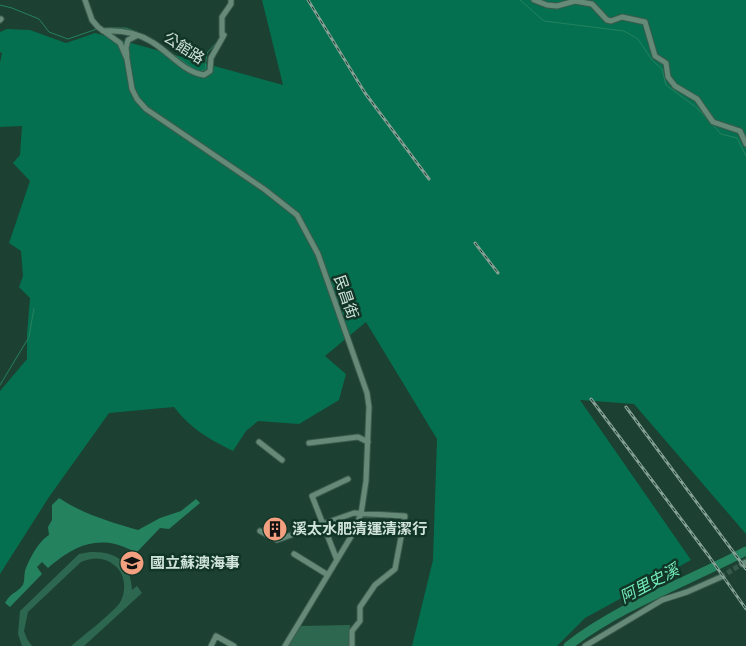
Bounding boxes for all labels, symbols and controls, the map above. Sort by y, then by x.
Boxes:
street label: 公館路 [160,28,208,68]
street label: 民昌街 [330,273,362,321]
building icon: 溪太水肥清運清潔行 [262,516,288,542]
place label: 溪太水肥清運清潔行 [292,520,427,538]
school or university icon: 國立蘇澳海事 [119,550,145,576]
place label: 國立蘇澳海事 [150,554,240,572]
water label: 阿里史溪 [617,559,684,607]

